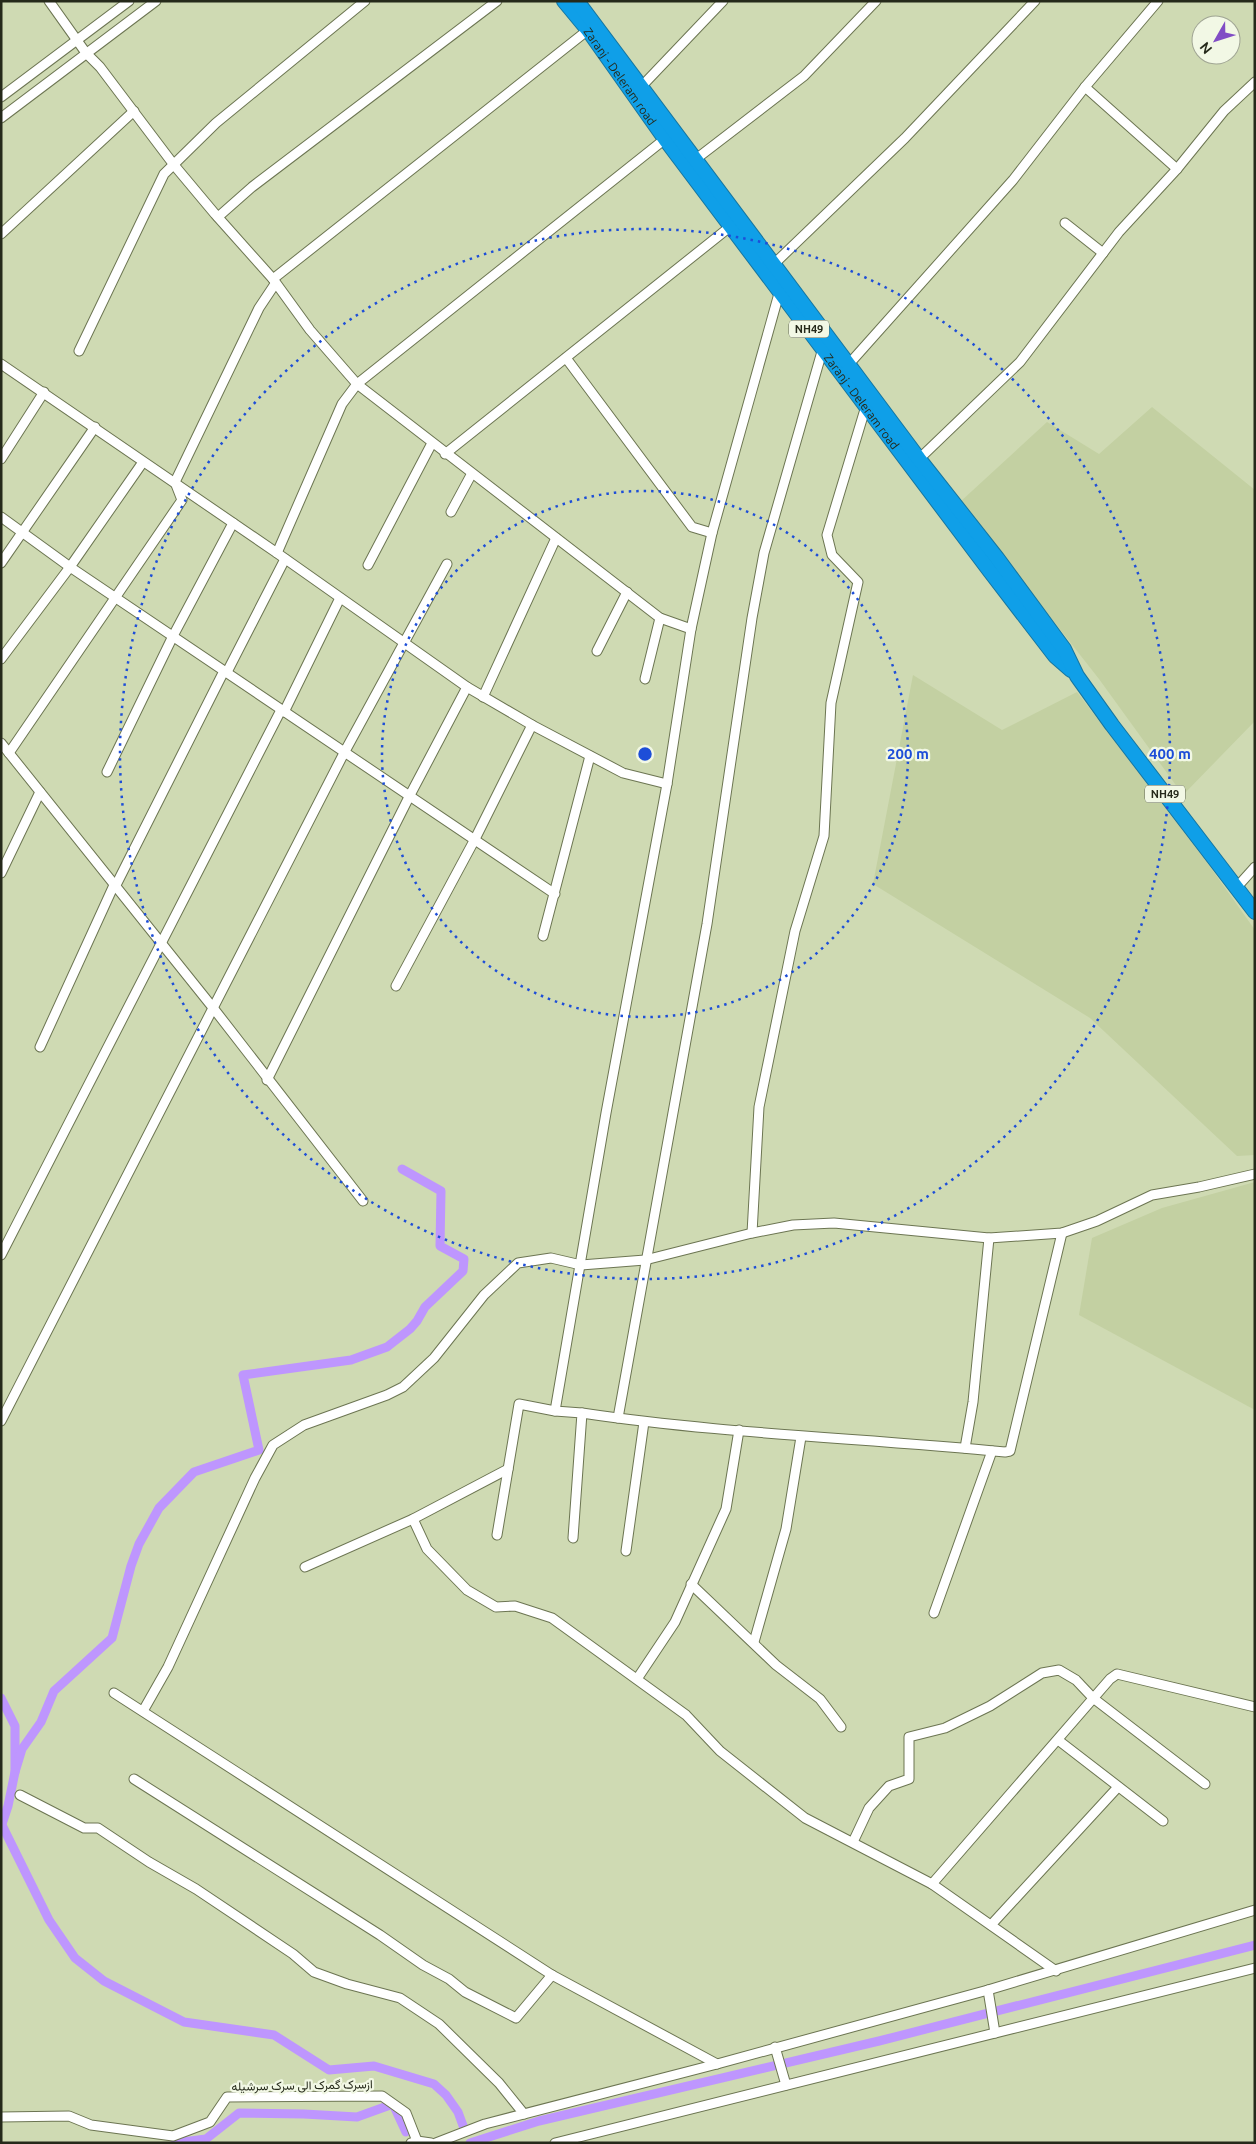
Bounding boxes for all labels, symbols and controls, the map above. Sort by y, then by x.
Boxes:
north arrow [1191,15,1241,65]
street label: Zaranj - Deleram road [582,25,659,127]
text: N [1196,39,1215,57]
road number: NH49 [789,320,829,338]
street label: Zaranj - Deleram road [822,351,902,451]
centre of rings [636,745,654,763]
text: 200 m [887,745,929,762]
text: 400 m [1149,745,1191,762]
road number: NH49 [1145,786,1185,802]
street label: ازسرک گمرک الی سرک سرشیله [231,2077,373,2095]

